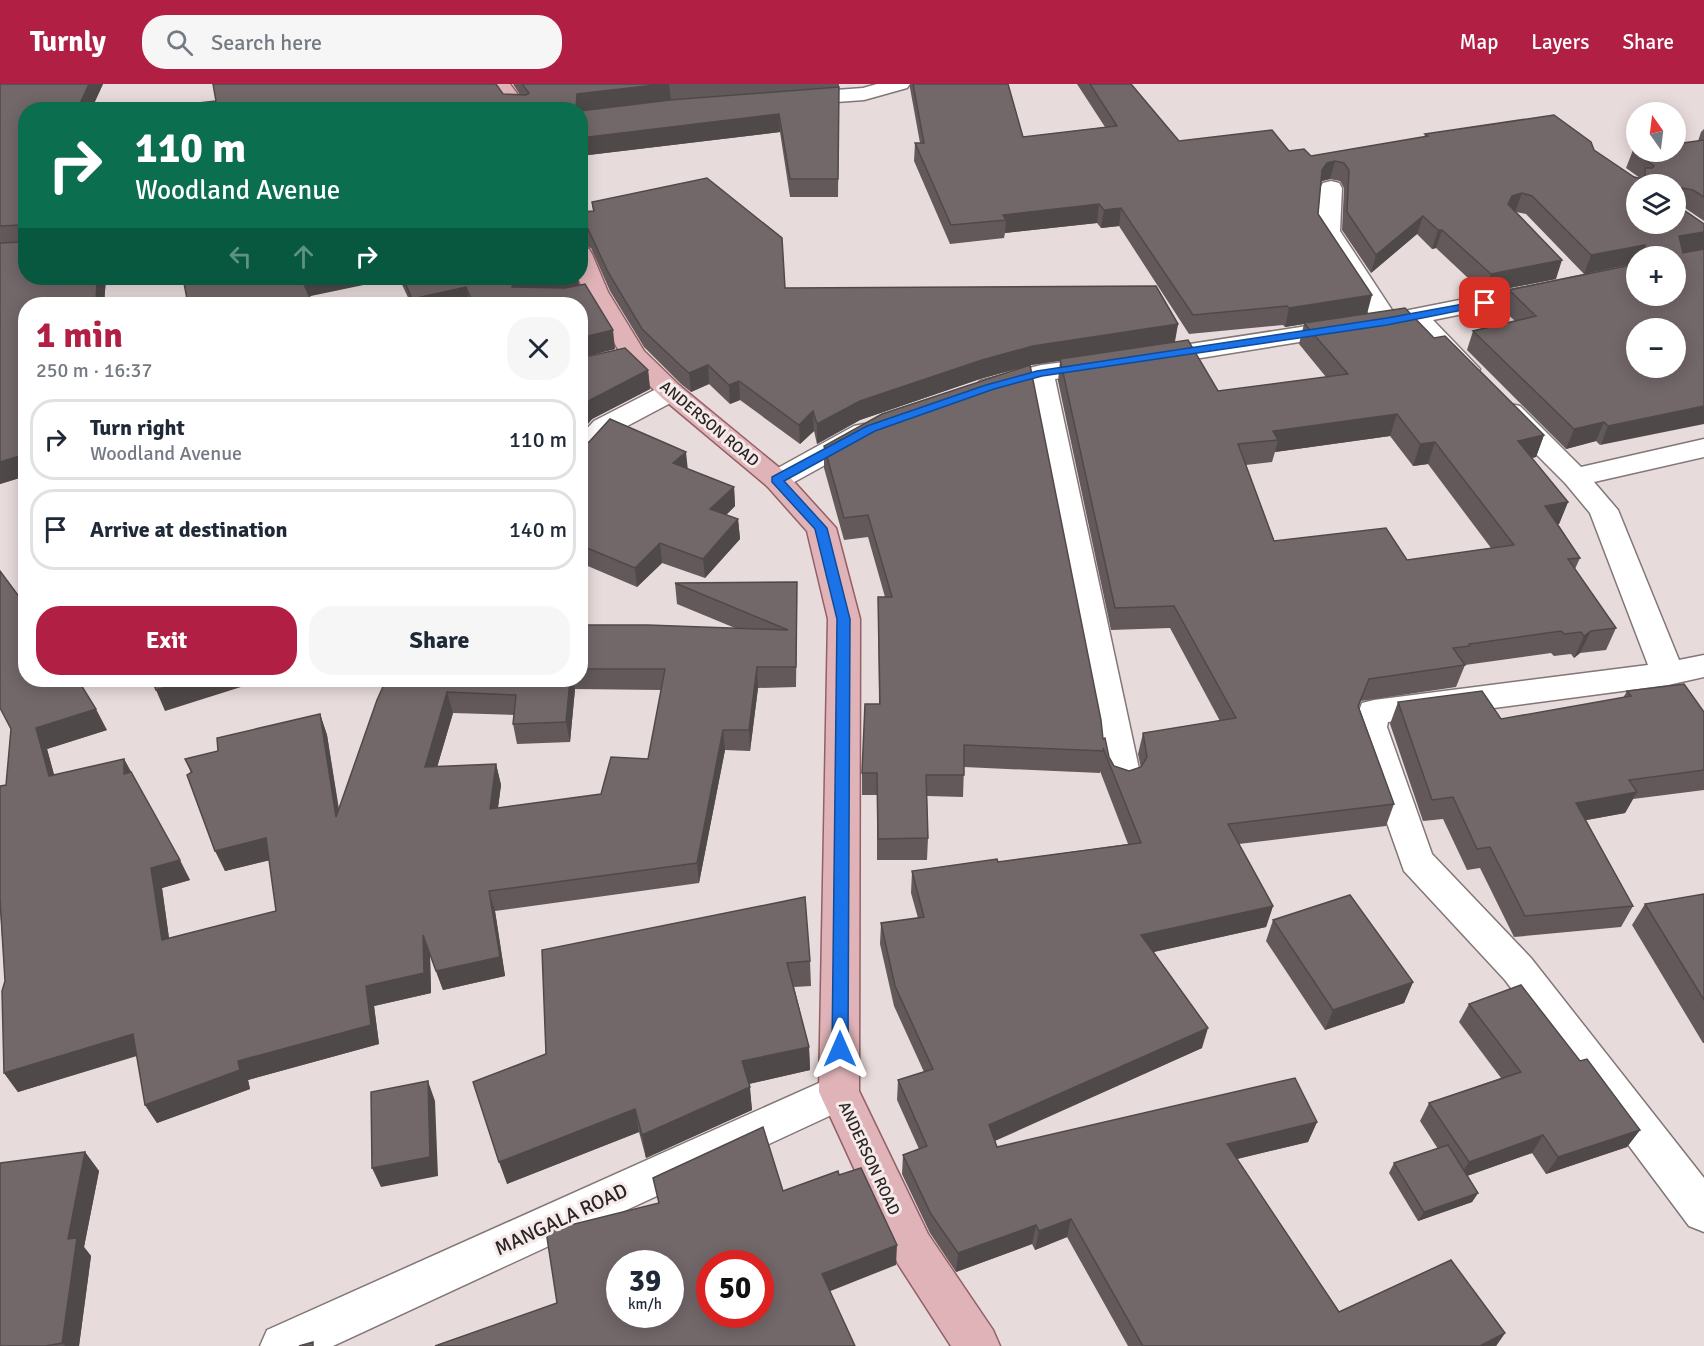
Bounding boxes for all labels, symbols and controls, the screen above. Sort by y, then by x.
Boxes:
search box [142,15,562,69]
text: Turnly [30,25,106,59]
icon: search [163,26,196,59]
text: Search here [211,29,322,56]
text: Map [1460,29,1498,55]
text: Layers [1531,29,1589,55]
text: Share [1622,29,1674,55]
north arrow [1626,102,1686,162]
map controls [1626,102,1686,378]
text: 110 m [135,123,246,174]
icon: right [36,126,114,204]
text: Woodland Avenue [135,174,340,207]
button: layers [1626,174,1686,234]
icon: left [224,240,257,273]
icon: ahead [287,240,320,273]
icon: right [350,240,383,273]
button: + [1626,246,1686,306]
pin [1459,277,1510,328]
icon: arrive [1468,286,1501,319]
text: 1 min [36,313,123,358]
button: close [507,317,570,380]
button: − [1626,318,1686,378]
text: 250 m · 16:37 [36,358,152,383]
street label: ANDERSON ROAD [656,376,763,471]
text: Turn right [90,414,185,441]
icon: right [39,423,72,456]
text: 110 m [509,426,567,453]
text: Woodland Avenue [90,441,242,466]
icon: arrive [39,513,72,546]
text: Arrive at destination [90,516,287,543]
text: 140 m [509,516,567,543]
button: Exit [36,606,297,675]
button: Share [309,606,570,675]
position arrow [808,1017,872,1081]
street label: ANDERSON ROAD [834,1098,904,1219]
street label: MANGALA ROAD [491,1178,632,1261]
speed limit sign: 50 [696,1250,774,1328]
text: 39 [629,1263,661,1300]
text: km/h [628,1295,662,1313]

